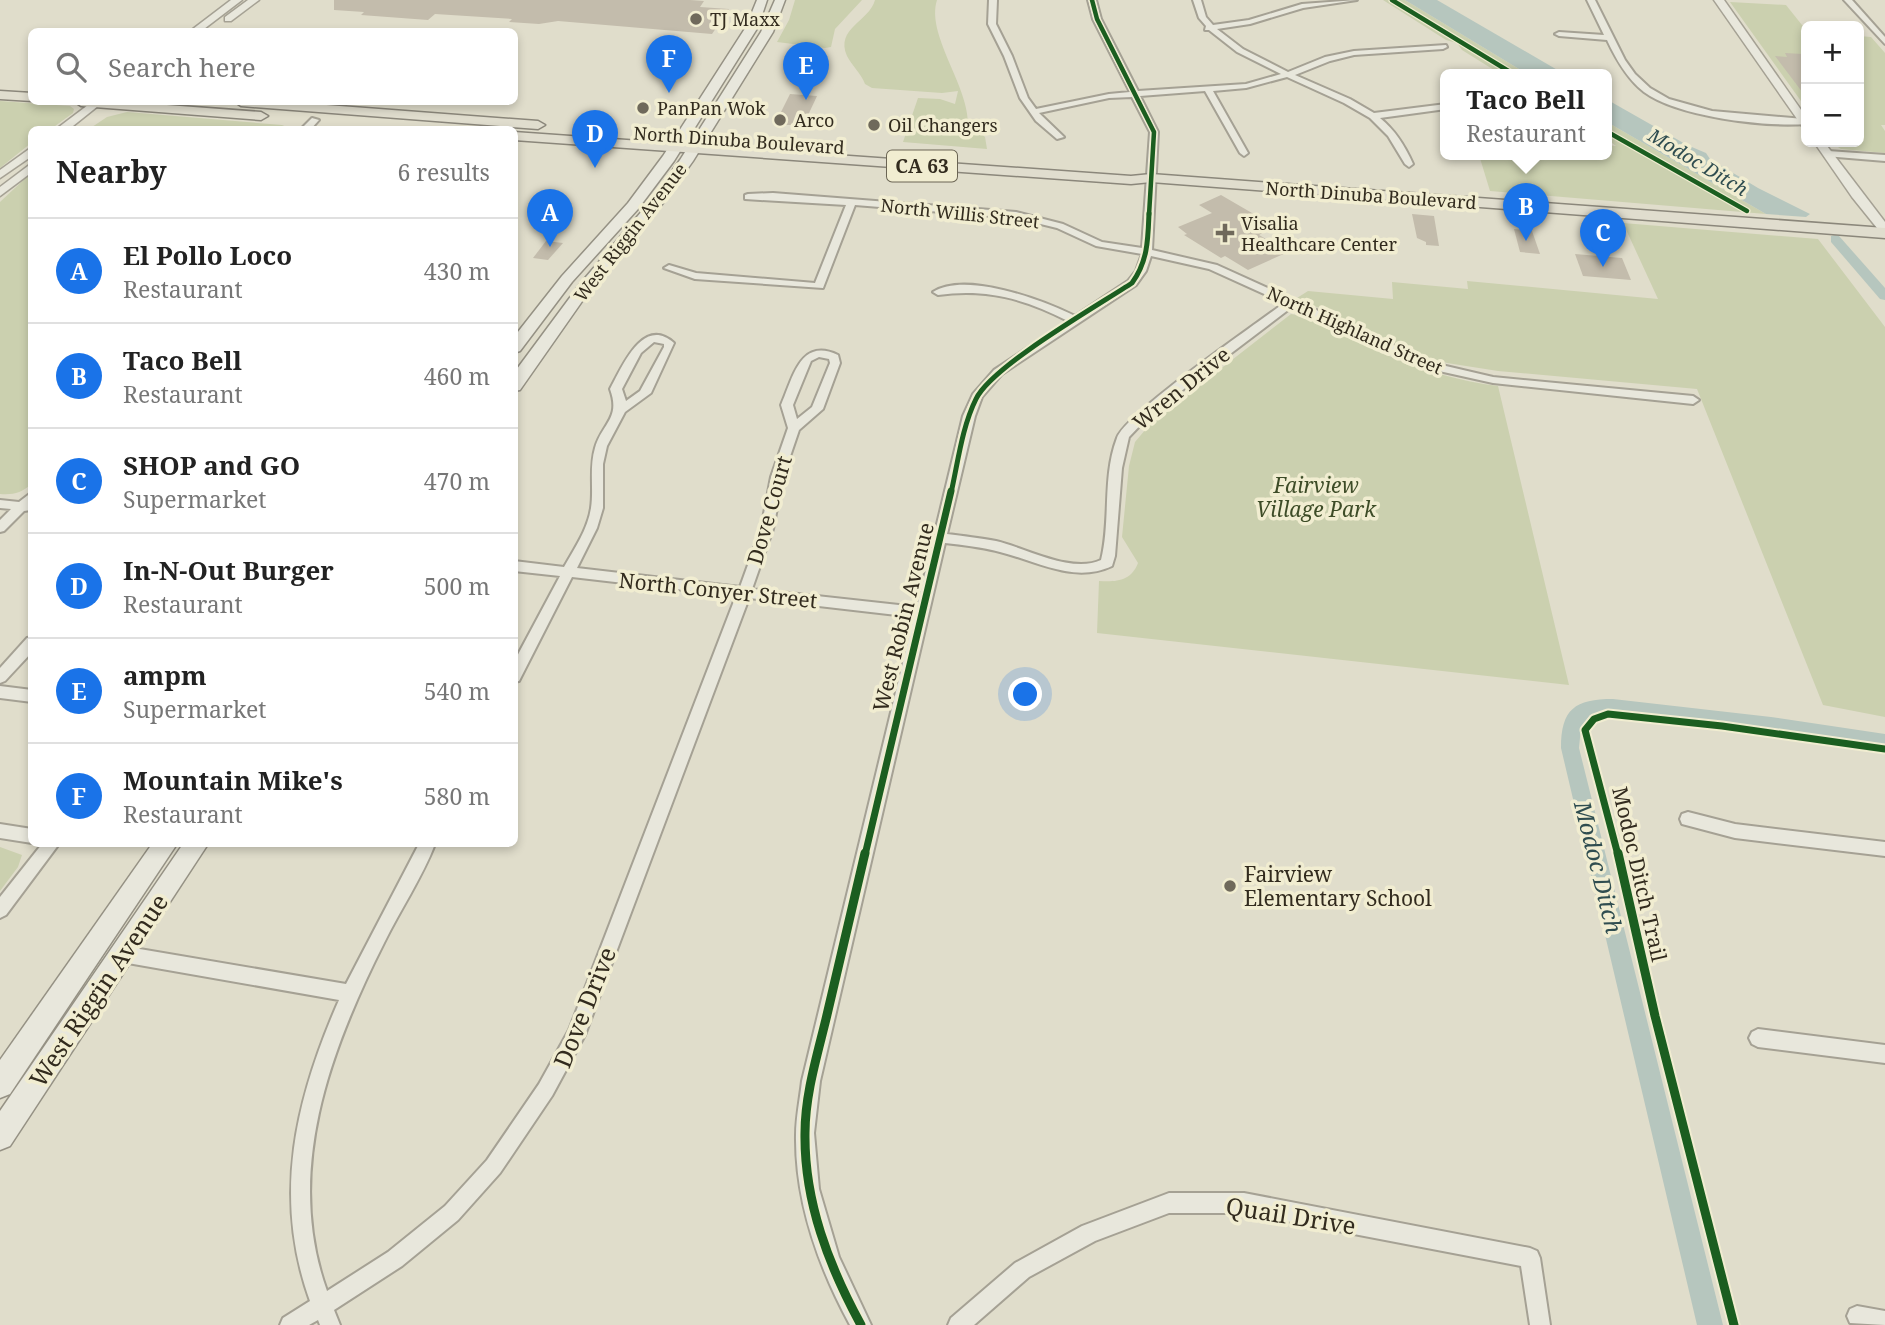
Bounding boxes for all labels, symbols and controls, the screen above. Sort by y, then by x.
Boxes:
place label: TJ Maxx [710,7,781,31]
marker: TJ Maxx [688,11,704,27]
map controls [1801,21,1864,147]
button: + [1801,21,1864,84]
search box [28,28,518,105]
pin: F [646,35,692,93]
pin: E [783,42,829,100]
icon: search [52,48,90,86]
text: Search here [108,49,256,85]
popup [1440,69,1612,160]
text: Taco Bell [1466,81,1585,117]
button: − [1801,84,1864,147]
place label: PanPan Wok [657,96,766,120]
marker: PanPan Wok [635,100,651,116]
place label: Arco [794,108,834,132]
pin: D [572,110,618,168]
marker: Arco [772,112,788,128]
place label: Oil Changers [888,113,998,137]
marker: Oil Changers [866,117,882,133]
text: Restaurant [1466,117,1586,149]
street label: North Dinuba Boulevard [633,121,845,159]
water label: Modoc Ditch [1642,121,1753,202]
road number: CA 63 [887,150,957,182]
text: Nearby [56,151,167,192]
text: 6 results [397,156,490,188]
street label: West Riggin Avenue [568,158,692,306]
street label: North Dinuba Boulevard [1265,176,1477,214]
pin: B [1503,183,1549,241]
pin: A [527,189,573,247]
street label: North Willis Street [879,193,1041,233]
pin: C [1580,209,1626,267]
place label: Visalia Healthcare Center [1241,211,1397,256]
marker: Visalia Healthcare Center [1215,223,1235,243]
text: El Pollo Loco [123,237,292,273]
text: A [70,255,88,287]
text: 430 m [424,255,490,287]
text: Restaurant [123,273,243,305]
street label: North Highland Street [1264,281,1446,379]
street label: Wren Drive [1127,340,1235,436]
text: Taco Bell [123,342,242,378]
text: B [71,360,87,392]
text: 460 m [424,360,490,392]
text: Restaurant [123,378,243,410]
text: SHOP and GO [123,447,300,483]
street label: Dove Court [740,452,798,568]
text: C [71,465,87,497]
text: 470 m [424,465,490,497]
park label: Fairview Village Park [1256,471,1377,523]
text: Supermarket [123,483,266,515]
street label: West Robin Avenue [866,520,940,714]
text: In-N-Out Burger [123,552,334,588]
street label: North Conyer Street [617,566,819,614]
text: D [70,570,88,602]
text: 500 m [424,570,490,602]
text: Restaurant [123,588,243,620]
text: ampm [123,657,207,693]
text: E [71,675,87,707]
text: 540 m [424,675,490,707]
your location [1008,677,1042,711]
text: Supermarket [123,693,266,725]
text: Mountain Mike's [123,762,343,798]
text: F [72,780,86,812]
text: 580 m [424,780,490,812]
street label: Modoc Ditch Trail [1606,784,1674,965]
water label: Modoc Ditch [1567,796,1631,937]
text: Restaurant [123,798,243,830]
place label: Fairview Elementary School [1244,860,1432,912]
marker: Fairview Elementary School [1222,878,1238,894]
street label: West Riggin Avenue [21,887,175,1093]
street label: Dove Drive [545,942,623,1072]
street label: Quail Drive [1224,1188,1358,1242]

